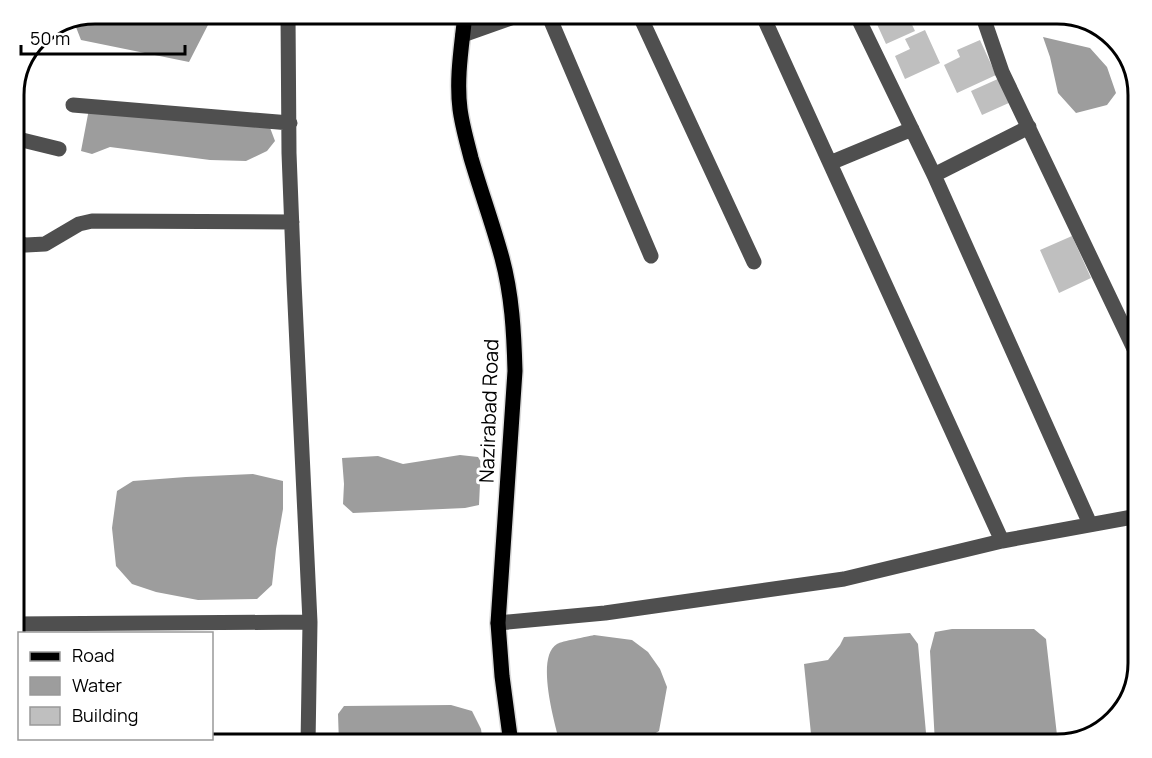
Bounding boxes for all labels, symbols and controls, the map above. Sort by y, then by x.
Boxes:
scale bar [21,18,184,56]
text: 50 m [30,26,70,50]
street label: Nazirabad Road [472,338,505,484]
legend [18,632,213,740]
text: Road [72,643,115,667]
text: Water [72,673,122,697]
text: Building [72,703,138,727]

